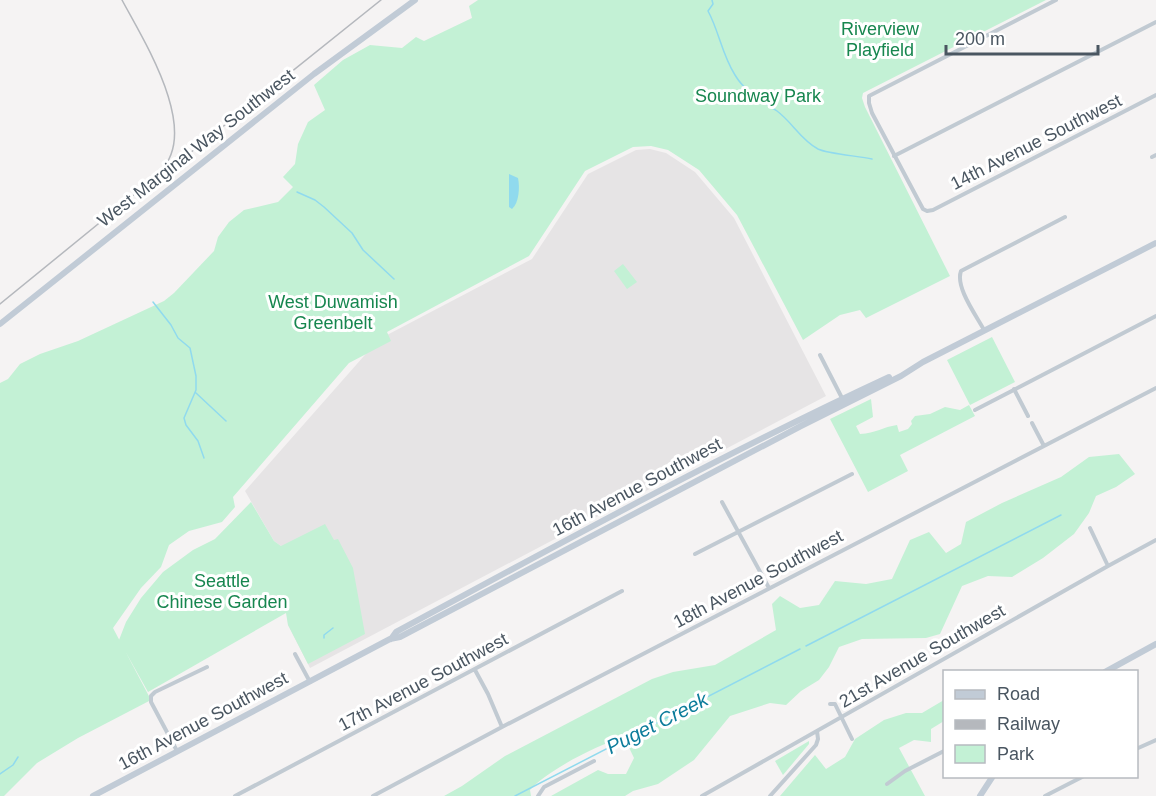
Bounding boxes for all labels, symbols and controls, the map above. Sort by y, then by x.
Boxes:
scale bar [946,18,1098,56]
park label: Riverview Playfield [841,19,920,60]
text: 200 m [955,29,1005,49]
street label: West Marginal Way Southwest [94,65,298,231]
park label: Soundway Park [695,86,822,106]
street label: 14th Avenue Southwest [947,90,1125,194]
park label: West Duwamish Greenbelt [268,292,398,333]
street label: 16th Avenue Southwest [549,434,725,540]
street label: 18th Avenue Southwest [670,526,846,632]
park label: Seattle Chinese Garden [156,571,288,612]
street label: 21st Avenue Southwest [836,600,1008,712]
street label: 17th Avenue Southwest [335,629,511,735]
street label: 16th Avenue Southwest [115,668,291,774]
legend [943,670,1138,778]
text: Road [997,684,1040,704]
water label: Puget Creek [602,688,712,758]
text: Railway [997,714,1060,734]
text: Park [997,744,1035,764]

